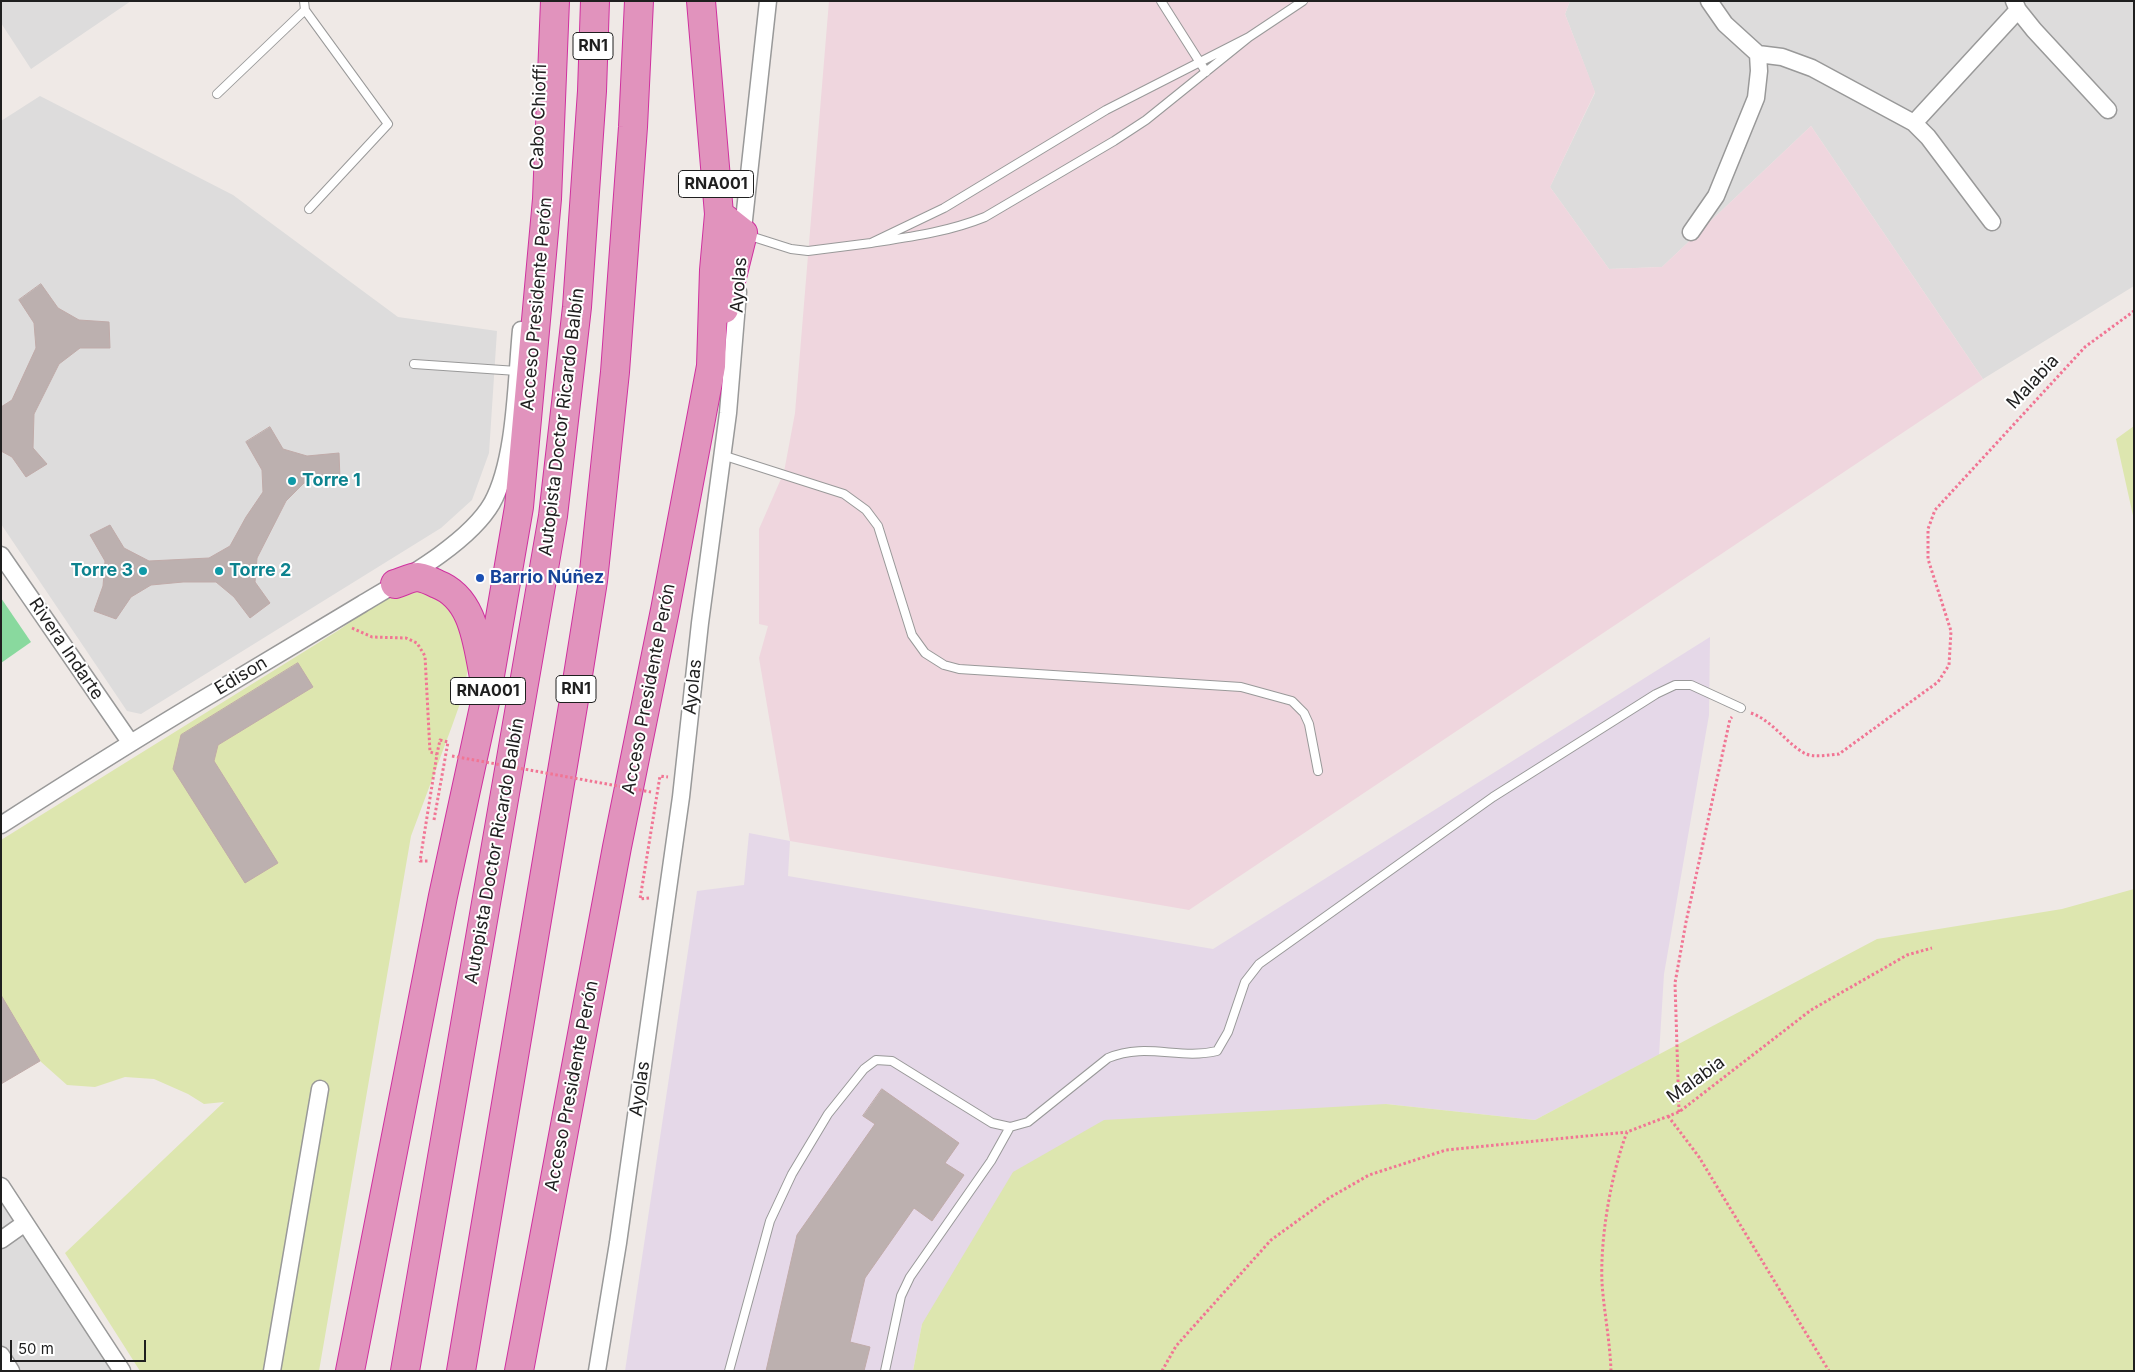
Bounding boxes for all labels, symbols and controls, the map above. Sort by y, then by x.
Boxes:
road number: RN1 [573,32,613,59]
street label: Cabo Chioffi [526,64,552,170]
road number: RNA001 [678,170,754,198]
street label: Acceso Presidente Perón [517,196,557,412]
street label: Ayolas [726,256,752,314]
street label: Autopista Doctor Ricardo Balbín [535,287,589,557]
street label: Malabia [2002,350,2064,414]
place label: Torre 1 [302,470,361,492]
marker: Torre 1 [286,475,298,487]
place label: Torre 3 [70,560,133,582]
place label: Torre 2 [229,560,291,582]
marker: Torre 3 [137,565,149,577]
marker: Torre 2 [213,565,225,577]
place label: Barrio Núñez [490,567,604,589]
marker: Barrio Núñez [474,572,486,584]
street label: Acceso Presidente Perón [618,582,680,796]
street label: Rivera Indarte [24,594,108,704]
street label: Edison [211,652,271,700]
street label: Ayolas [679,658,707,716]
road number: RN1 [556,676,596,702]
road number: RNA001 [450,678,526,704]
street label: Autopista Doctor Ricardo Balbín [461,716,529,986]
street label: Acceso Presidente Perón [541,979,603,1193]
street label: Malabia [1663,1052,1729,1108]
street label: Ayolas [625,1060,655,1118]
scale bar [12,1330,149,1362]
text: 50 m [18,1339,54,1358]

